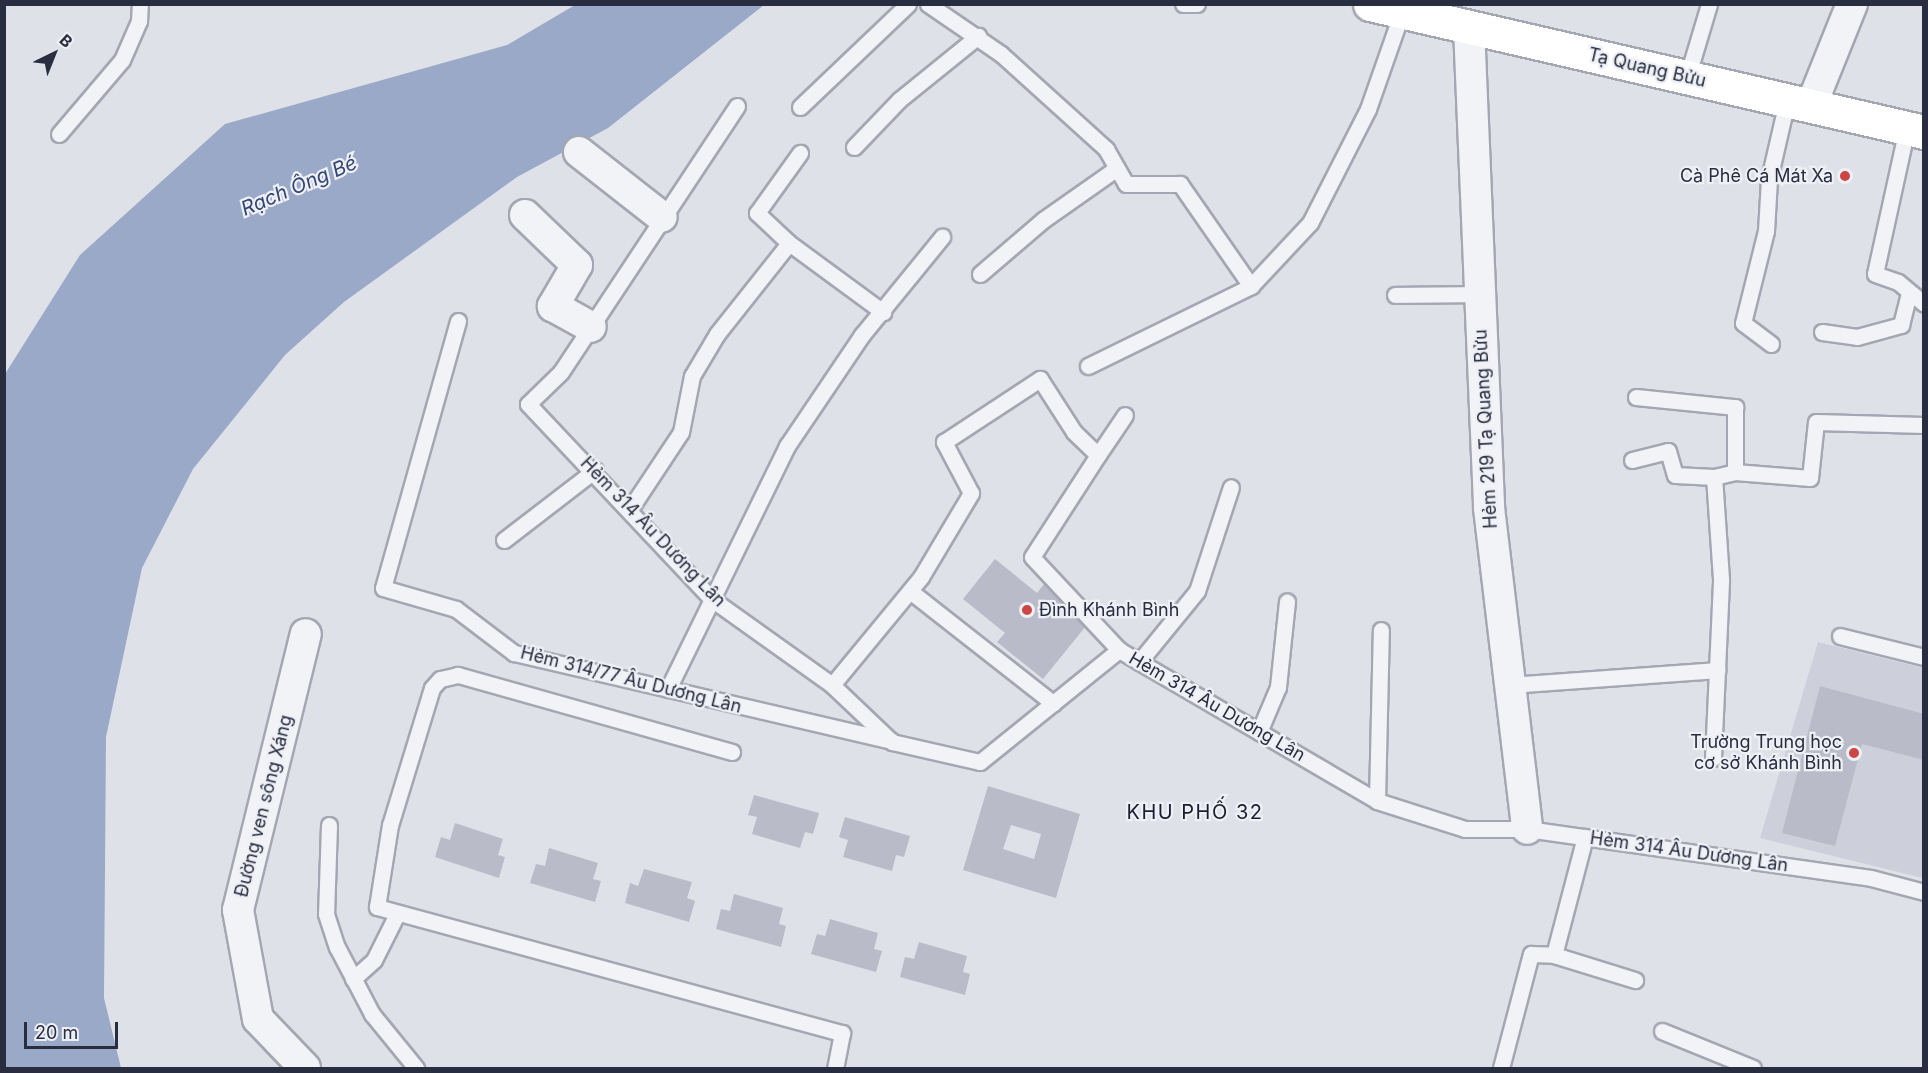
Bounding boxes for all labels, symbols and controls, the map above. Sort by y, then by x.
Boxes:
north arrow [24,24,84,84]
text: B [56,30,77,52]
street label: Tạ Quang Bửu [1586,44,1708,92]
water label: Rạch Ông Bé [237,151,361,221]
place label: Cà Phê Cá Mát Xa [1680,165,1833,187]
marker: Cà Phê Cá Mát Xa [1838,169,1852,183]
street label: Hẻm 219 Tạ Quang Bửu [1470,329,1502,529]
street label: Hẻm 314 Âu Dương Lân [576,453,730,611]
place label: Đình Khánh Bình [1039,599,1179,621]
marker: Đình Khánh Bình [1020,603,1034,617]
street label: Hẻm 314/77 Âu Dương Lân [518,642,744,718]
street label: Hẻm 314 Âu Dương Lân [1125,648,1309,766]
street label: Đường ven sông Xáng [231,713,297,899]
place label: Trường Trung học cơ sở Khánh Bình [1690,732,1842,774]
marker: Trường Trung học cơ sở Khánh Bình [1847,746,1861,760]
district label: KHU PHỐ 32 [1127,800,1263,824]
street label: Hẻm 314 Âu Dương Lân [1589,827,1789,877]
scale bar [27,1010,122,1048]
text: 20 m [35,1022,78,1043]

